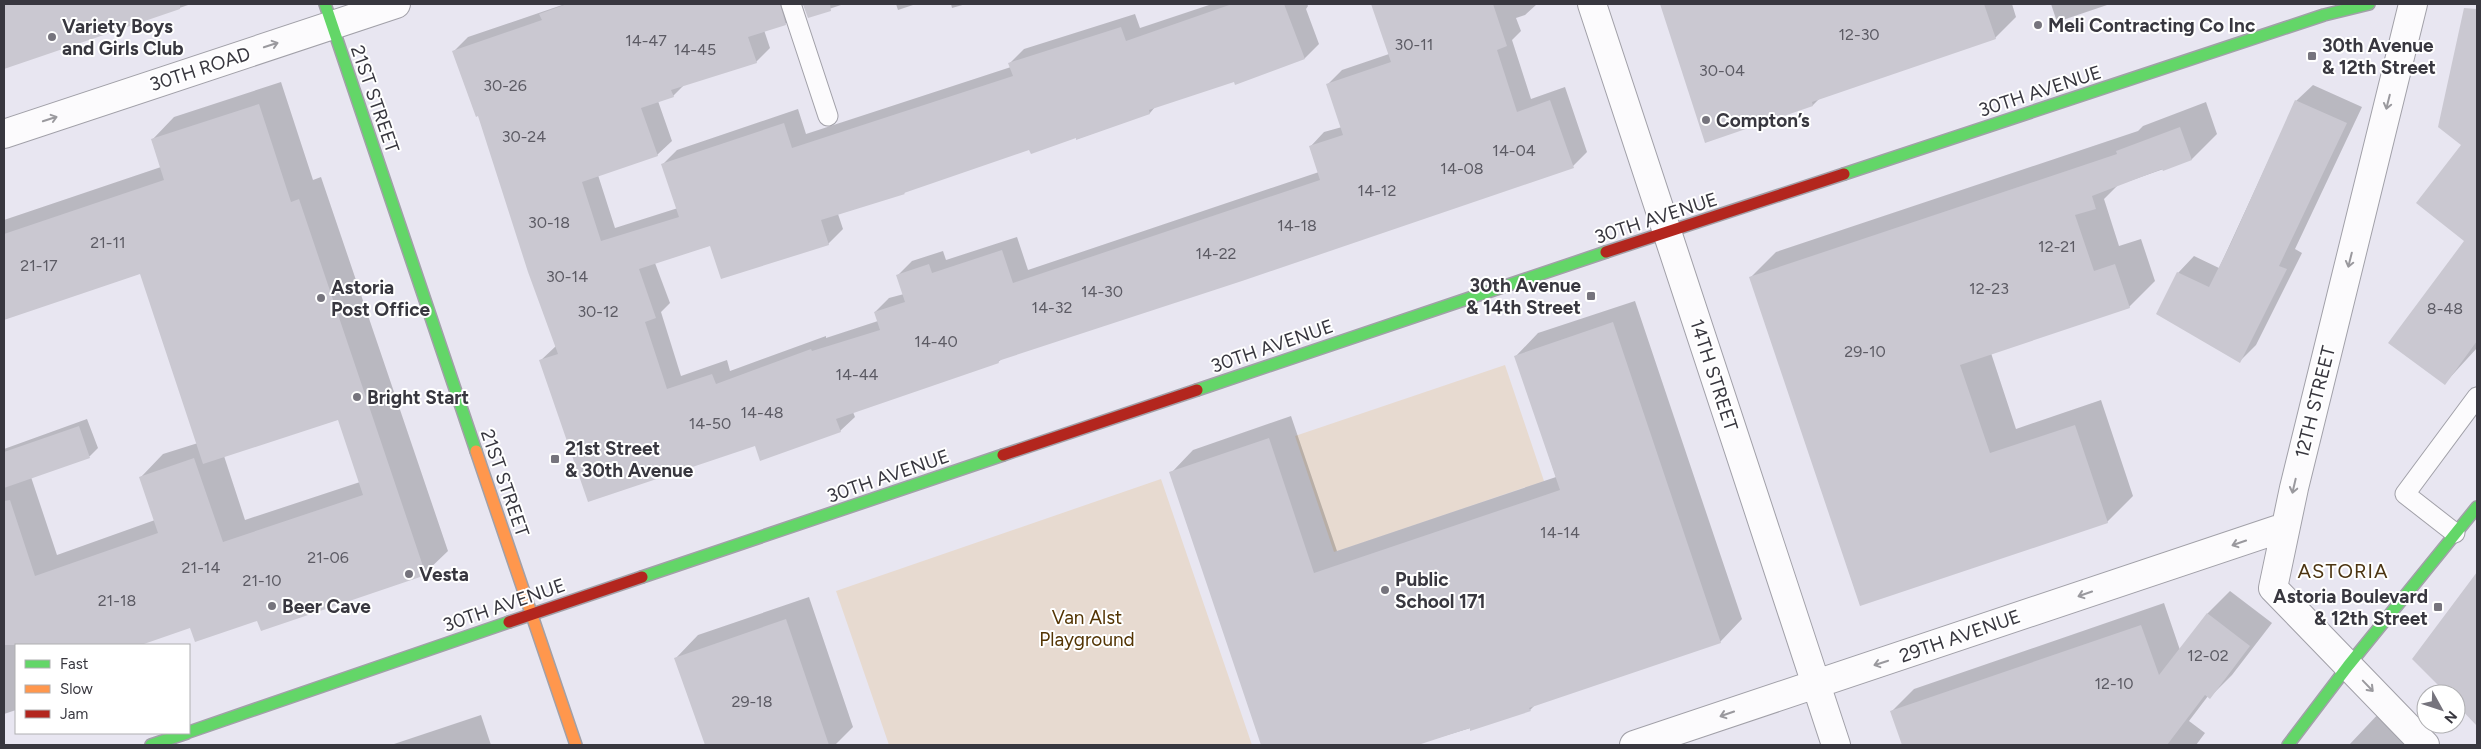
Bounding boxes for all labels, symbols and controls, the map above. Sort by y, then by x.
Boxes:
place label: Meli Contracting Co Inc [2048,14,2255,37]
place label: Variety Boys and Girls Club [62,15,184,60]
marker: Meli Contracting Co Inc [2032,19,2044,31]
house number: 12-30 [1838,25,1880,44]
marker: Variety Boys and Girls Club [46,31,58,43]
house number: 14-47 [625,31,667,50]
place label: 30th Avenue & 12th Street [2322,34,2436,79]
house number: 30-11 [1395,35,1433,54]
one-way arrow [262,40,278,50]
house number: 14-45 [674,40,716,59]
street label: 30TH ROAD [147,42,253,96]
street label: 21ST STREET [346,42,404,156]
marker: 30th Avenue & 12th Street [2306,50,2318,62]
street label: 30TH AVENUE [1976,60,2104,122]
house number: 30-04 [1699,61,1745,80]
house number: 30-26 [483,76,527,95]
one-way arrow [2383,94,2392,110]
place label: Compton’s [1716,109,1810,132]
one-way arrow [42,113,58,123]
marker: Compton’s [1700,114,1712,126]
house number: 30-24 [502,127,546,146]
house number: 14-04 [1492,141,1536,160]
house number: 14-08 [1440,159,1484,178]
house number: 14-12 [1358,181,1396,200]
street label: 30TH AVENUE [1592,187,1720,249]
house number: 30-18 [528,213,570,232]
house number: 14-18 [1277,216,1317,235]
house number: 21-11 [90,233,126,252]
house number: 12-21 [2038,237,2076,256]
house number: 14-22 [1195,244,1237,263]
one-way arrow [2344,251,2354,267]
house number: 21-17 [20,256,58,275]
house number: 30-14 [546,267,588,286]
place label: 30th Avenue & 14th Street [1466,274,1581,319]
place label: Astoria Post Office [331,276,431,321]
house number: 12-23 [1969,279,2009,298]
house number: 14-30 [1081,282,1123,301]
marker: 30th Avenue & 14th Street [1585,290,1597,302]
marker: Astoria Post Office [315,292,327,304]
house number: 14-32 [1032,298,1072,317]
house number: 8-48 [2427,299,2463,318]
house number: 30-12 [577,302,619,321]
street label: 30TH AVENUE [1208,314,1336,378]
street label: 14TH STREET [1685,316,1743,434]
house number: 14-40 [914,332,958,351]
house number: 29-10 [1844,342,1886,361]
street label: 12TH STREET [2290,343,2340,461]
house number: 14-44 [835,365,879,384]
place label: Bright Start [367,386,470,409]
marker: Bright Start [351,391,363,403]
house number: 14-48 [741,403,783,422]
house number: 14-50 [689,414,731,433]
street label: 21ST STREET [476,426,534,540]
place label: 21st Street & 30th Avenue [565,437,694,482]
street label: 30TH AVENUE [824,444,952,508]
marker: 21st Street & 30th Avenue [549,453,561,465]
one-way arrow [2289,477,2298,493]
house number: 14-14 [1540,523,1580,542]
one-way arrow [2231,538,2247,548]
house number: 21-06 [307,548,349,567]
house number: 21-14 [182,558,220,577]
district label: ASTORIA [2298,559,2388,583]
place label: Vesta [419,563,469,586]
marker: Vesta [403,568,415,580]
place label: Public School 171 [1395,568,1486,613]
house number: 21-10 [242,571,282,590]
street label: 30TH AVENUE [440,573,568,637]
marker: Public School 171 [1379,584,1391,596]
place label: Astoria Boulevard & 12th Street [2273,585,2428,630]
one-way arrow [2077,590,2093,600]
house number: 21-18 [98,591,136,610]
place label: Beer Cave [282,595,371,618]
marker: Beer Cave [266,600,278,612]
marker: Astoria Boulevard & 12th Street [2432,601,2444,613]
street label: 29TH AVENUE [1896,605,2024,667]
park label: Van Alst Playground [1039,606,1135,651]
legend [15,644,190,734]
house number: 12-02 [2187,646,2229,665]
text: Fast [60,655,89,673]
one-way arrow [1874,658,1890,668]
house number: 12-10 [2094,674,2134,693]
one-way arrow [2362,679,2374,692]
text: Slow [60,680,93,698]
north arrow [2416,684,2466,734]
house number: 29-18 [731,692,773,711]
text: Jam [60,705,88,723]
text: N [2441,707,2461,727]
one-way arrow [1720,710,1735,719]

